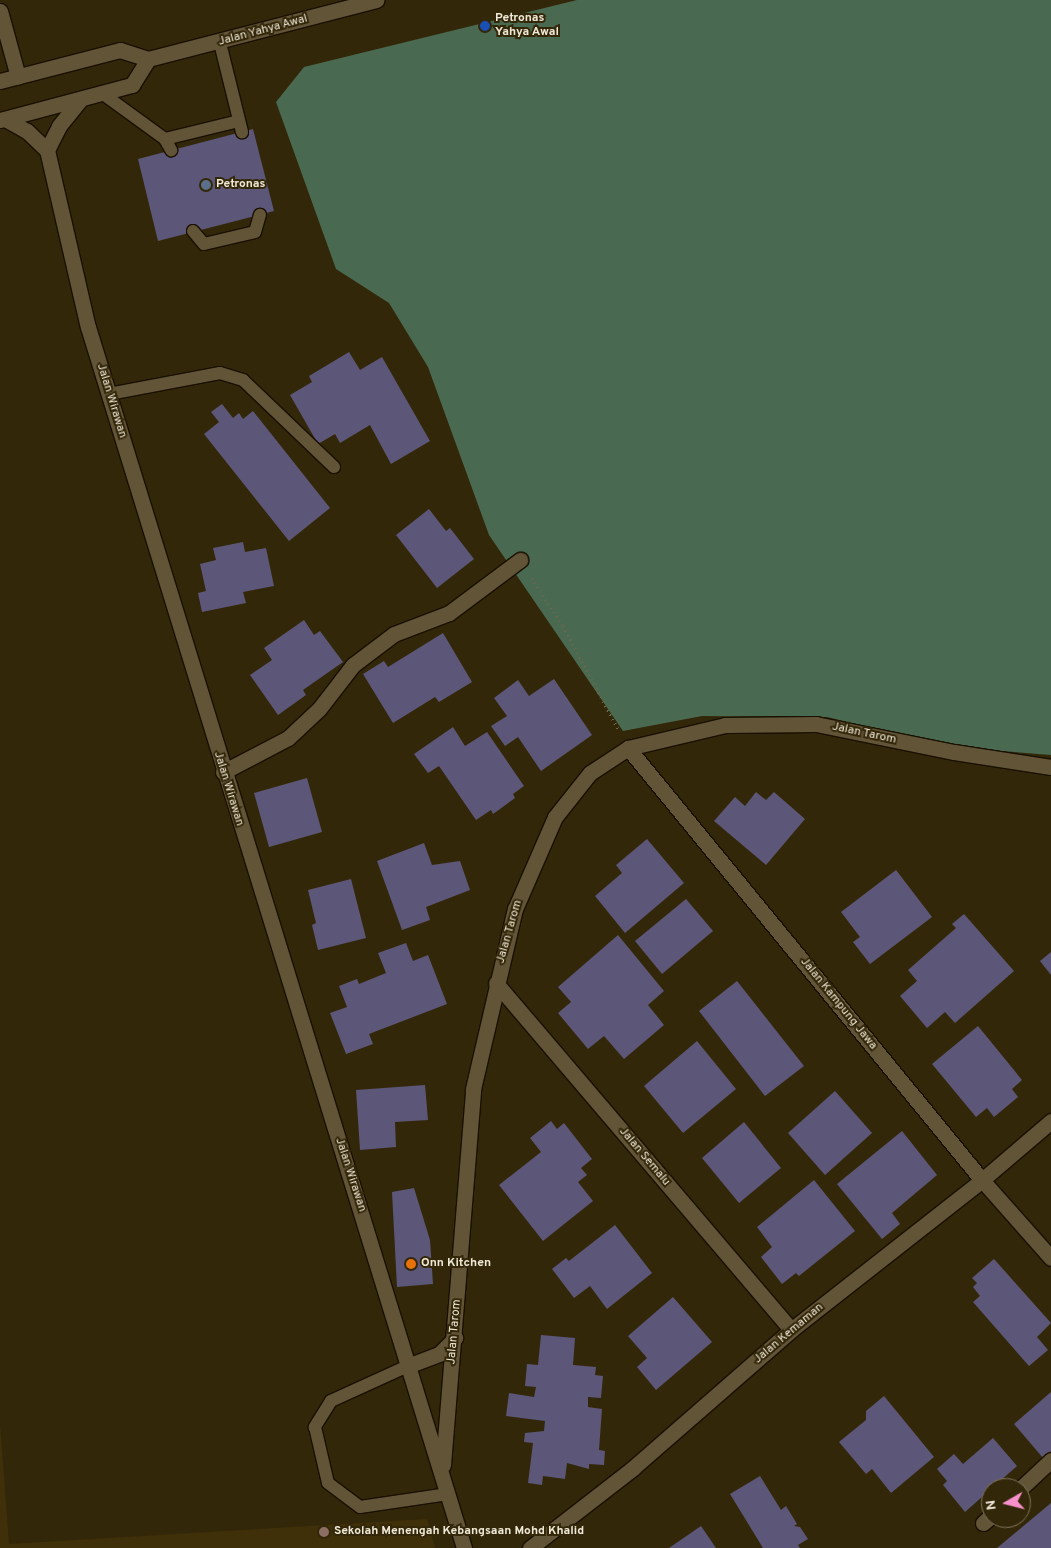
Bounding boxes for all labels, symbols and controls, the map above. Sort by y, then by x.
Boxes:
street label: Jalan Yahya Awal [216,12,310,50]
place label: Petronas Yahya Awal [495,12,559,40]
marker: Petronas Yahya Awal [479,20,491,32]
place label: Petronas [216,178,265,192]
marker: Petronas [200,179,212,191]
street label: Jalan Wirawan [93,362,129,440]
street label: Jalan Tarom [830,720,898,748]
street label: Jalan Wirawan [210,750,246,828]
street label: Jalan Tarom [494,898,526,966]
street label: Jalan Kampung Jawa [796,955,880,1053]
street label: Jalan Semalu [615,1125,673,1189]
street label: Jalan Wirawan [331,1136,369,1214]
place label: Onn Kitchen [421,1257,491,1271]
marker: Onn Kitchen [405,1258,417,1270]
street label: Jalan Tarom [445,1299,465,1365]
street label: Jalan Kemaman [751,1301,827,1367]
north arrow [981,1478,1031,1528]
text: N [983,1499,1001,1511]
place label: Sekolah Menengah Kebangsaan Mohd Khalid [334,1525,584,1539]
marker: Sekolah Menengah Kebangsaan Mohd Khalid [318,1526,330,1538]

